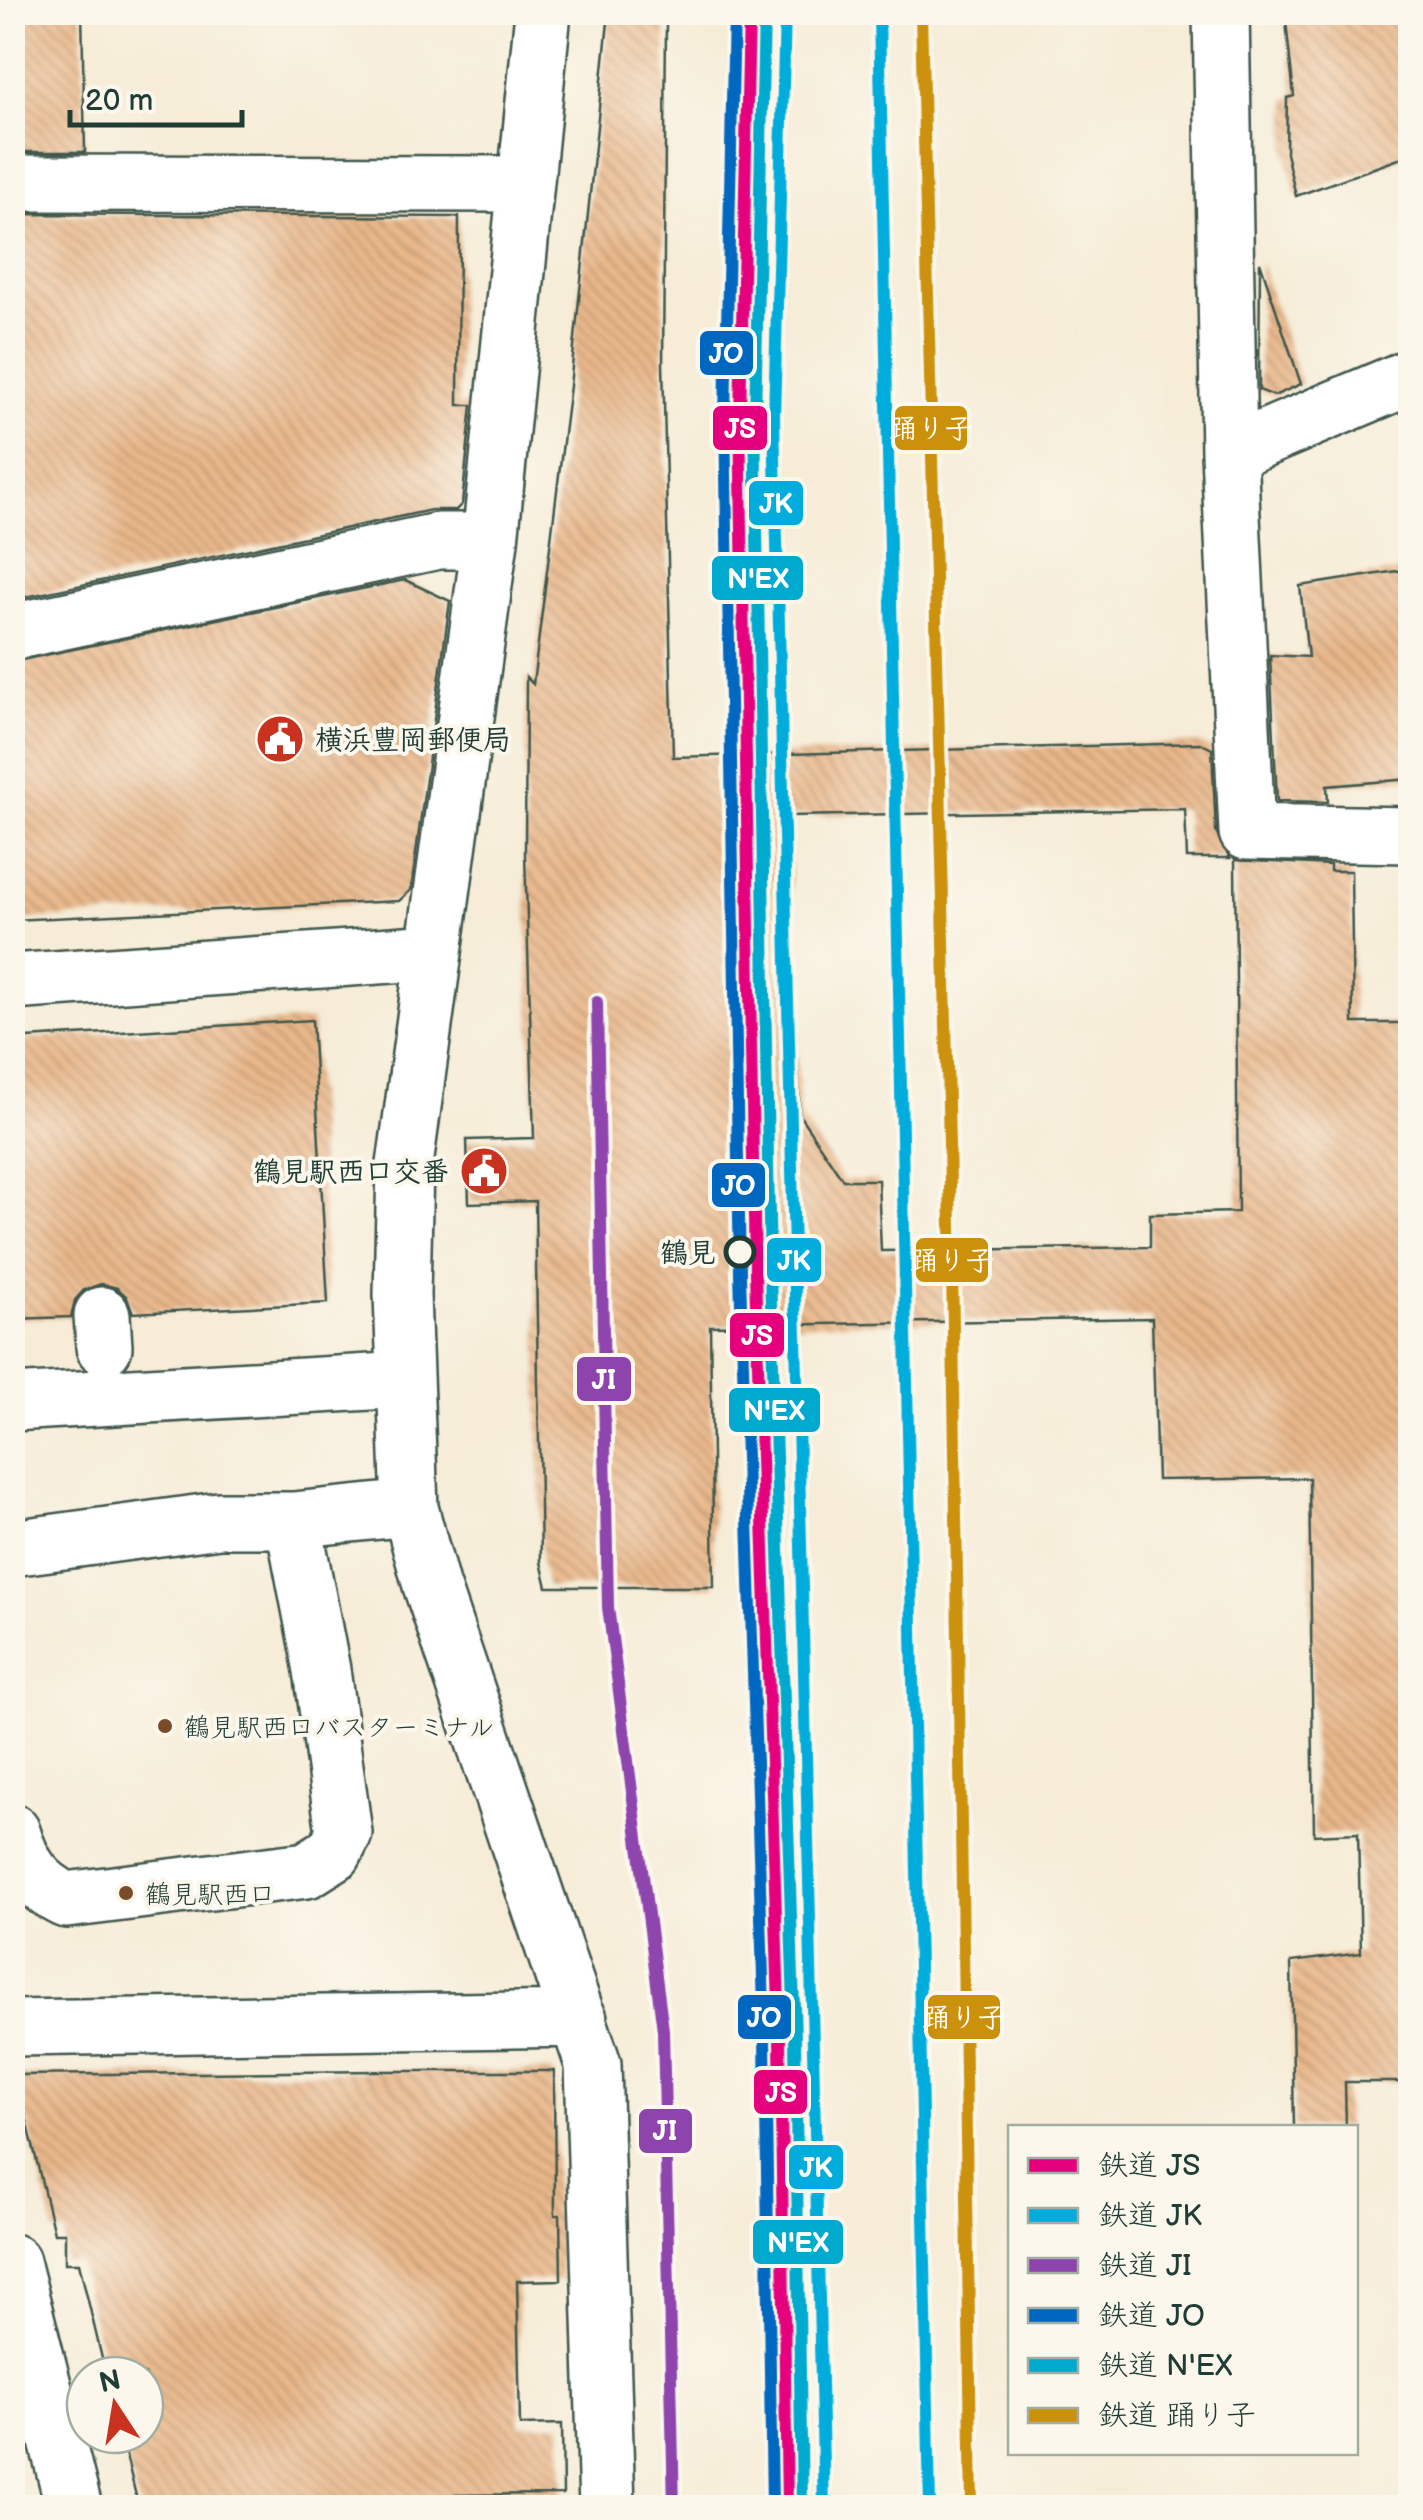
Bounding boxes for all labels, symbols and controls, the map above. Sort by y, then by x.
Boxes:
scale bar [70,65,242,127]
text: 20 m [85,83,153,119]
line badge: JO [698,329,755,377]
text: JO [708,338,744,371]
line badge: JS [711,404,769,452]
line badge: 踊り子 [893,404,969,452]
text: JS [724,413,756,446]
text: 踊り子 [889,413,973,446]
line badge: JK [747,479,805,527]
text: JK [759,488,793,521]
line badge: N'EX [710,554,805,602]
text: N'EX [727,563,789,596]
public building icon: 横浜豊岡郵便局 [254,713,306,765]
place label: 横浜豊岡郵便局 [315,724,511,757]
public building icon: 鶴見駅西口交番 [458,1145,510,1197]
place label: 鶴見駅西口交番 [253,1156,449,1189]
line badge: JO [710,1161,767,1209]
text: JO [720,1170,756,1203]
line badge: JK [765,1236,823,1284]
line badge: 踊り子 [914,1236,990,1284]
place label: 鶴見 [660,1237,716,1270]
marker: 鶴見 [725,1237,755,1267]
text: JK [777,1245,811,1278]
text: 踊り子 [910,1245,994,1278]
line badge: JS [728,1311,786,1359]
text: JS [741,1320,773,1353]
line badge: JI [575,1355,633,1403]
text: JI [592,1364,616,1397]
line badge: N'EX [727,1386,822,1434]
text: N'EX [743,1395,805,1428]
place label: 鶴見駅西口バスターミナル [184,1713,494,1744]
marker: 鶴見駅西口バスターミナル [155,1716,175,1736]
place label: 鶴見駅西口 [145,1880,275,1911]
marker: 鶴見駅西口 [116,1883,136,1903]
line badge: JO [736,1993,793,2041]
line badge: 踊り子 [926,1993,1002,2041]
text: JO [746,2002,782,2035]
text: 踊り子 [922,2002,1006,2035]
line badge: JS [752,2068,809,2116]
text: JS [765,2077,797,2110]
line badge: JI [637,2107,694,2155]
text: JI [653,2115,677,2148]
legend [1008,2125,1358,2455]
line badge: JK [787,2143,845,2191]
text: 鉄道 JS [1098,2148,1200,2184]
text: JK [799,2152,833,2185]
text: 鉄道 JK [1098,2198,1202,2234]
line badge: N'EX [751,2218,845,2266]
text: N'EX [767,2227,829,2260]
text: 鉄道 JI [1098,2248,1192,2284]
text: 鉄道 JO [1098,2298,1205,2334]
text: 鉄道 N'EX [1098,2348,1232,2384]
north arrow [65,2355,165,2455]
text: N [96,2364,124,2400]
text: 鉄道 踊り子 [1098,2398,1256,2434]

